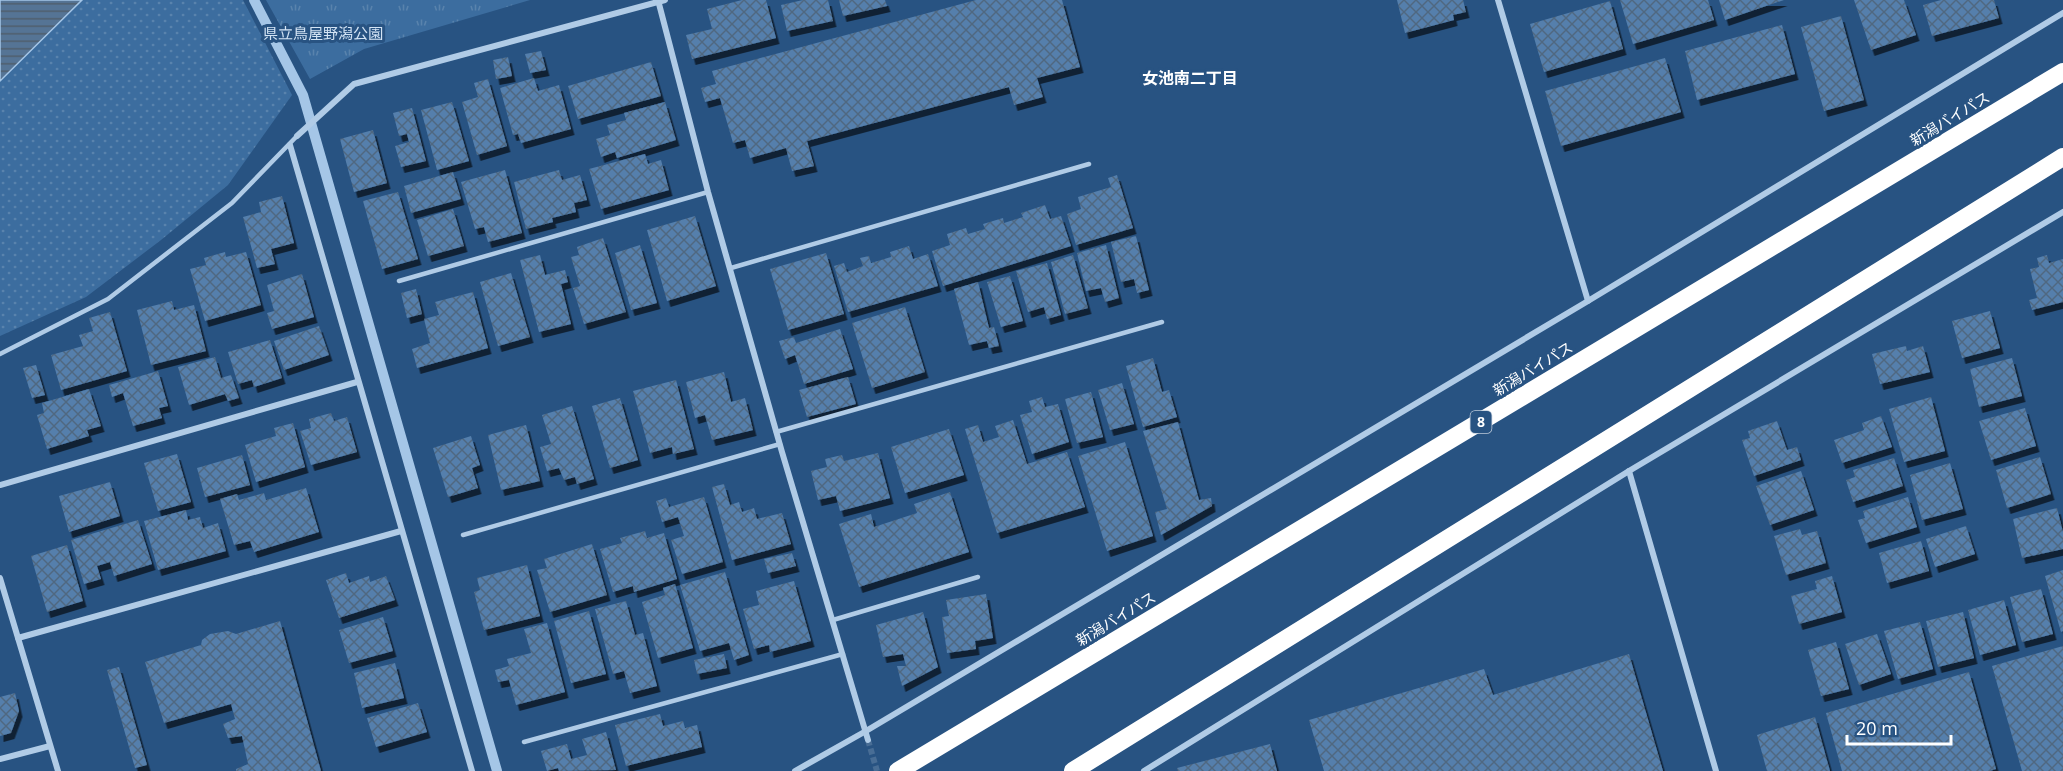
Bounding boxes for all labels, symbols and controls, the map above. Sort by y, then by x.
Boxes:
park label: 県立鳥屋野潟公園 [263,23,383,43]
district label: 女池南二丁目 [1142,67,1238,89]
street label: 新潟バイパス [1906,86,1993,150]
street label: 新潟バイパス [1489,336,1576,400]
road number: 8 [1470,411,1492,433]
street label: 新潟バイパス [1072,586,1159,650]
scale bar [1847,708,1950,746]
text: 20 m [1856,716,1898,740]

